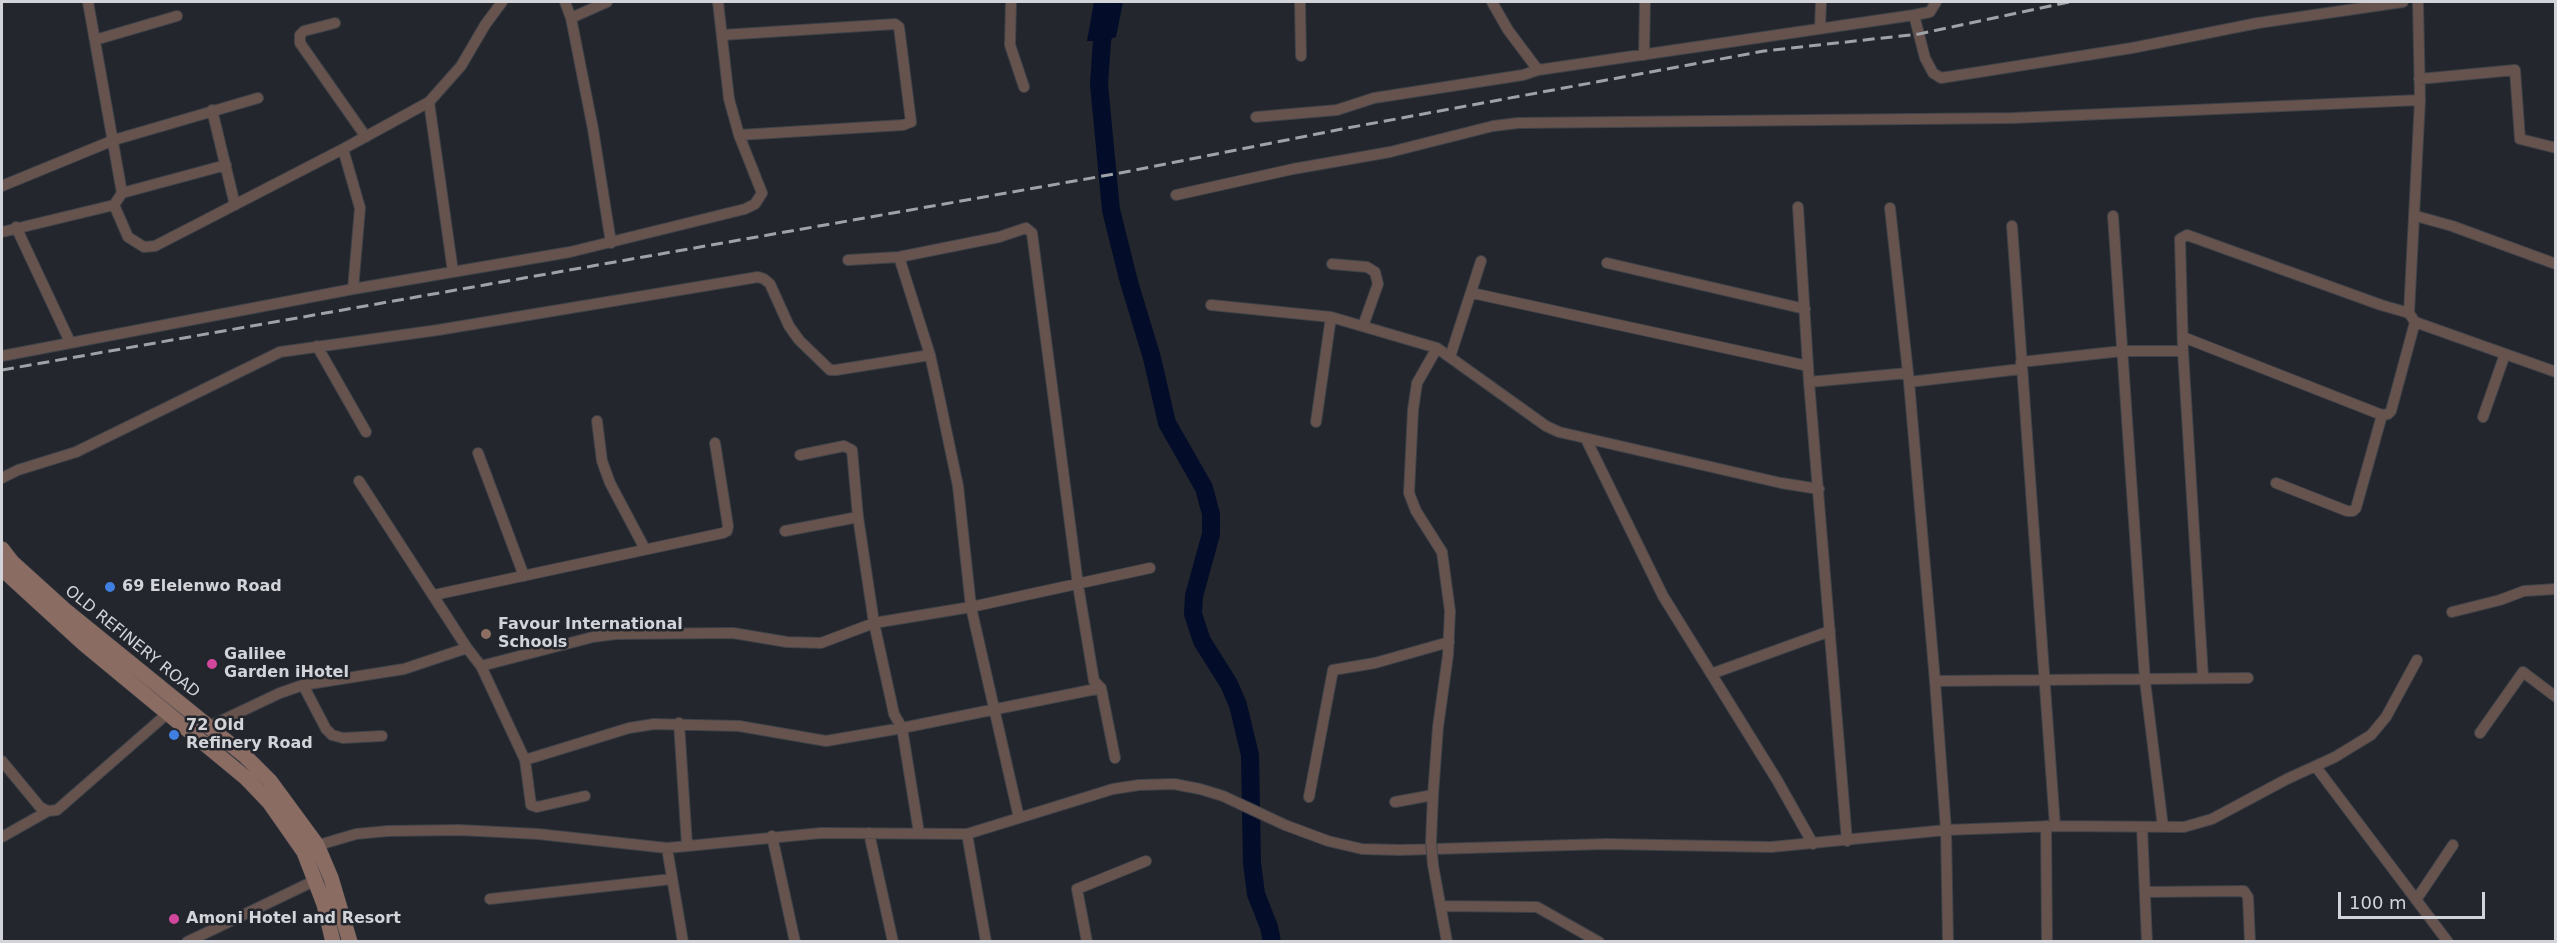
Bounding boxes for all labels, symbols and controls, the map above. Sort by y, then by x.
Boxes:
place label: 69 Elelenwo Road [122,577,282,597]
marker: 69 Elelenwo Road [103,580,117,594]
street label: OLD REFINERY ROAD [61,582,203,702]
place label: Favour International Schools [498,615,683,653]
marker: Favour International Schools [479,627,493,641]
place label: Galilee Garden iHotel [224,645,349,683]
marker: Galilee Garden iHotel [205,657,219,671]
place label: 72 Old Refinery Road [186,716,313,754]
marker: 72 Old Refinery Road [167,728,181,742]
scale bar [2341,880,2488,918]
text: 100 m [2349,892,2407,913]
place label: Amoni Hotel and Resort [186,909,401,929]
marker: Amoni Hotel and Resort [167,912,181,926]

